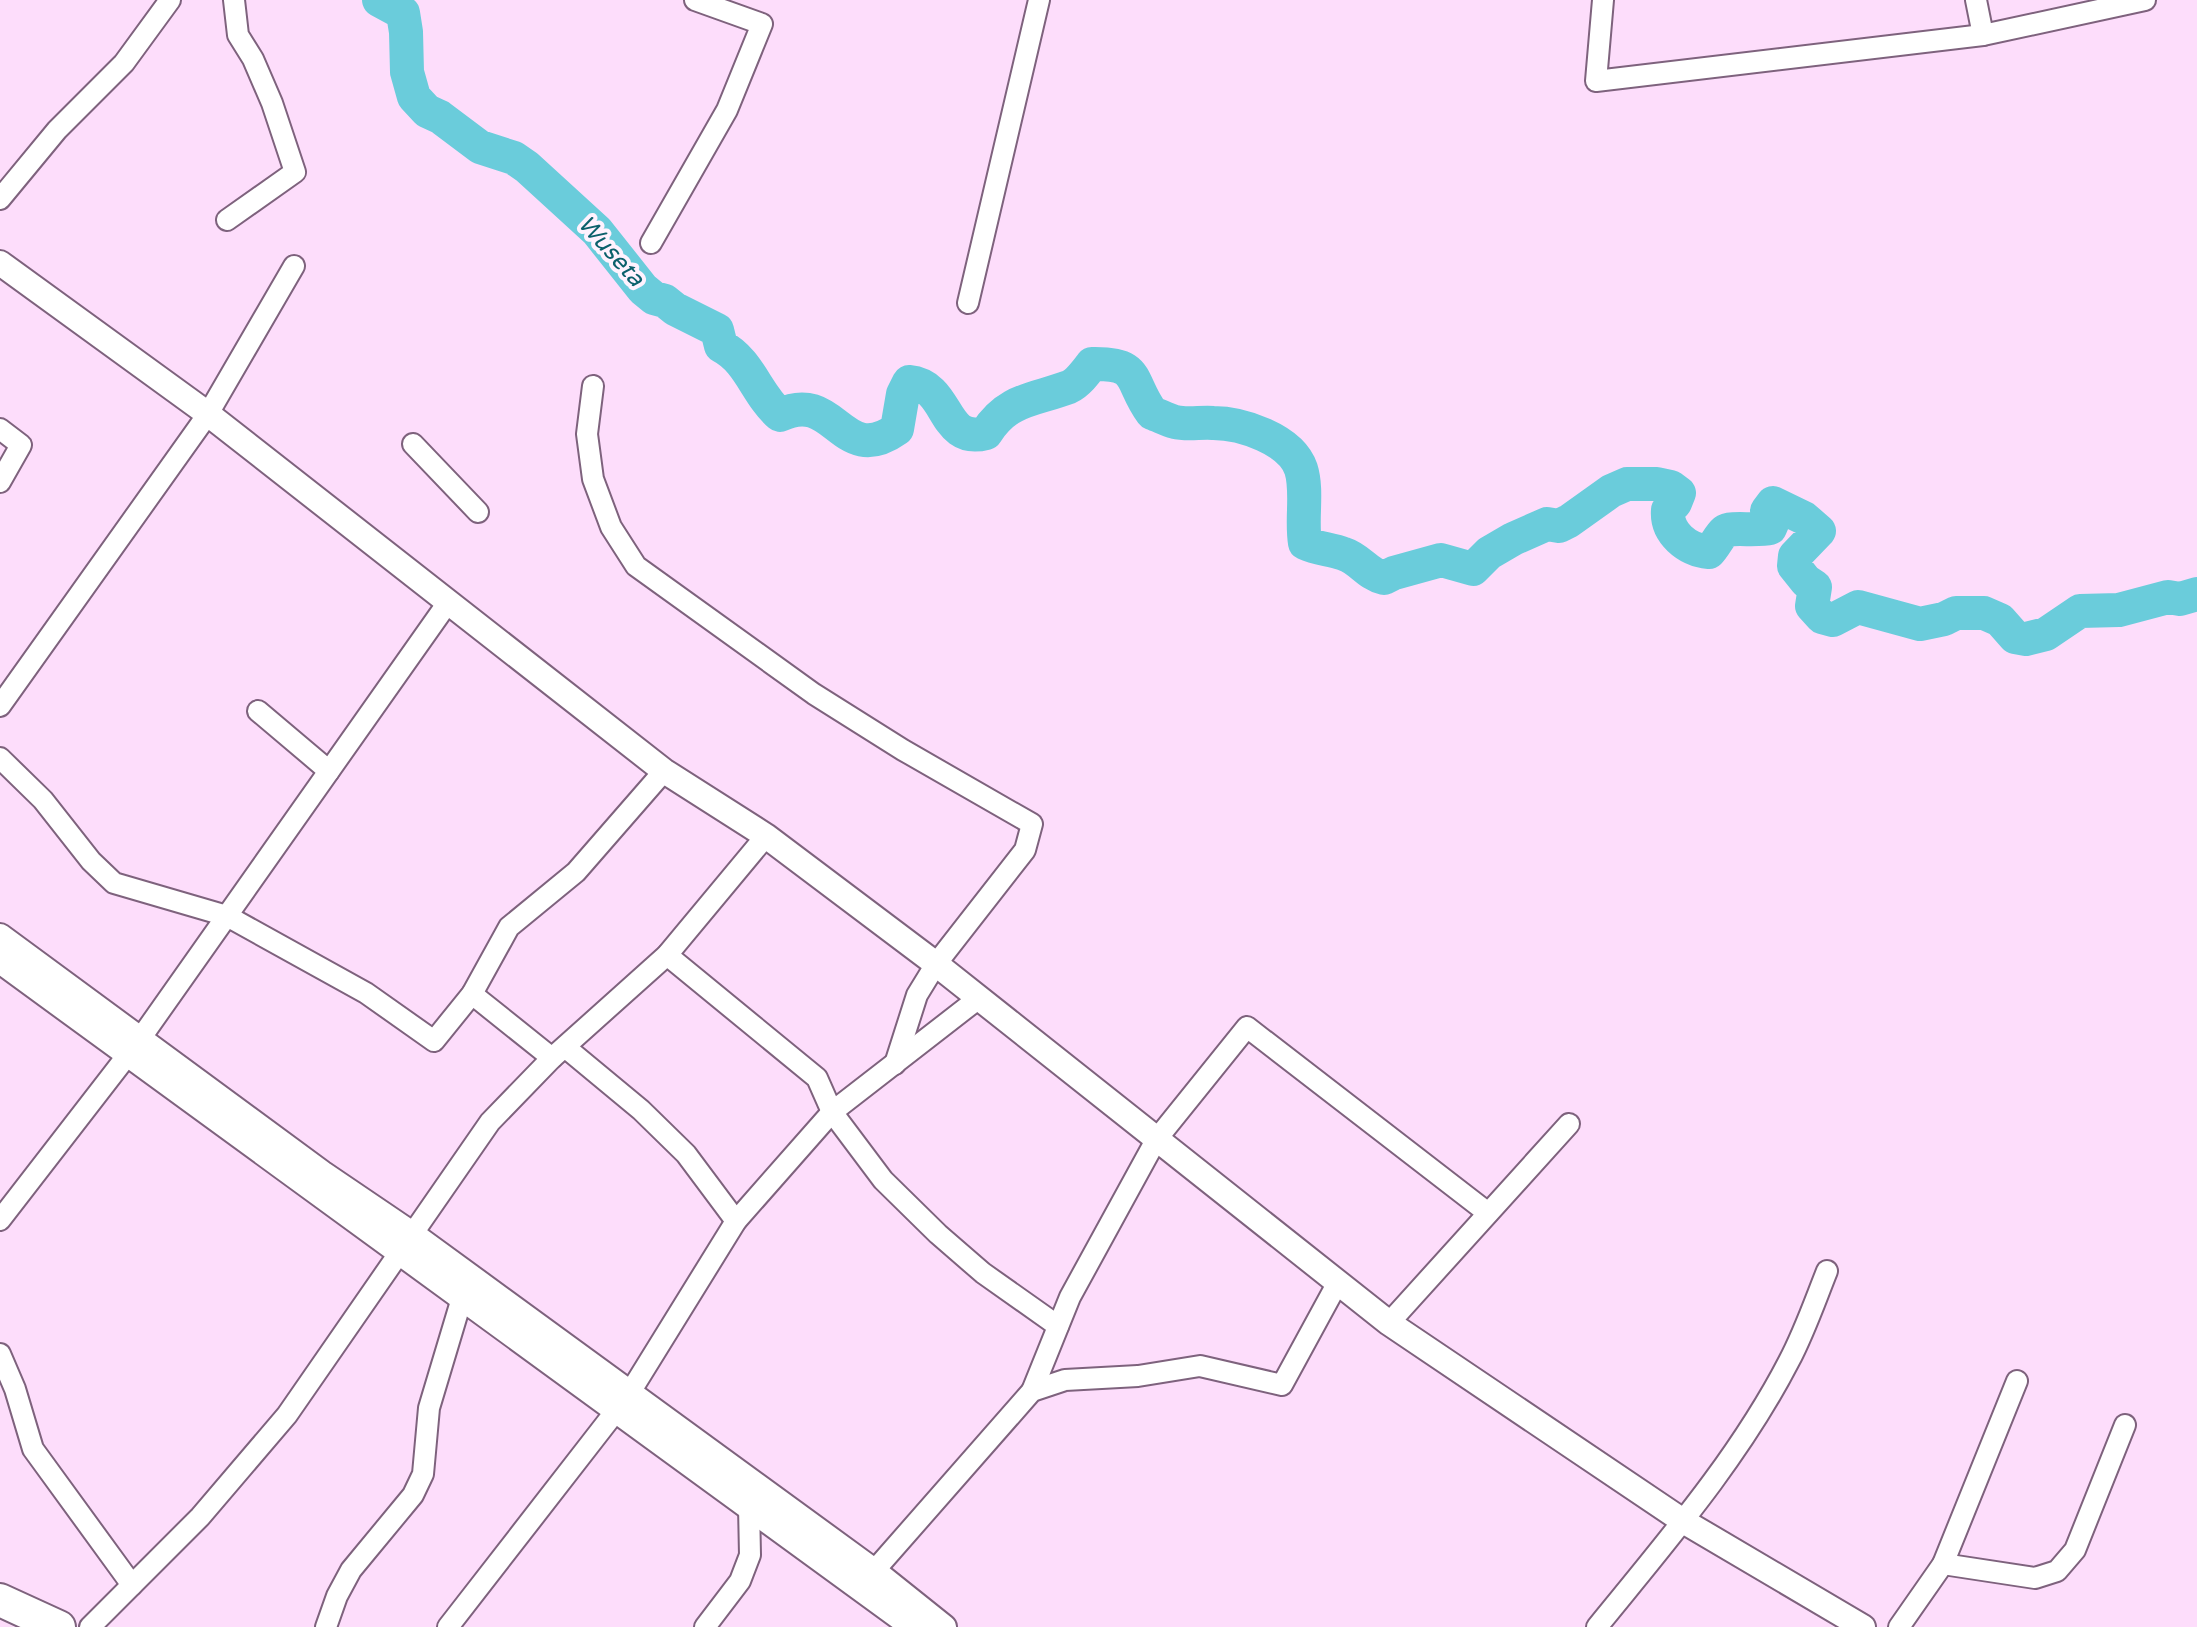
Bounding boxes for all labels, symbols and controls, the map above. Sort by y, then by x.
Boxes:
water label: Wuseta [572,209,651,293]

